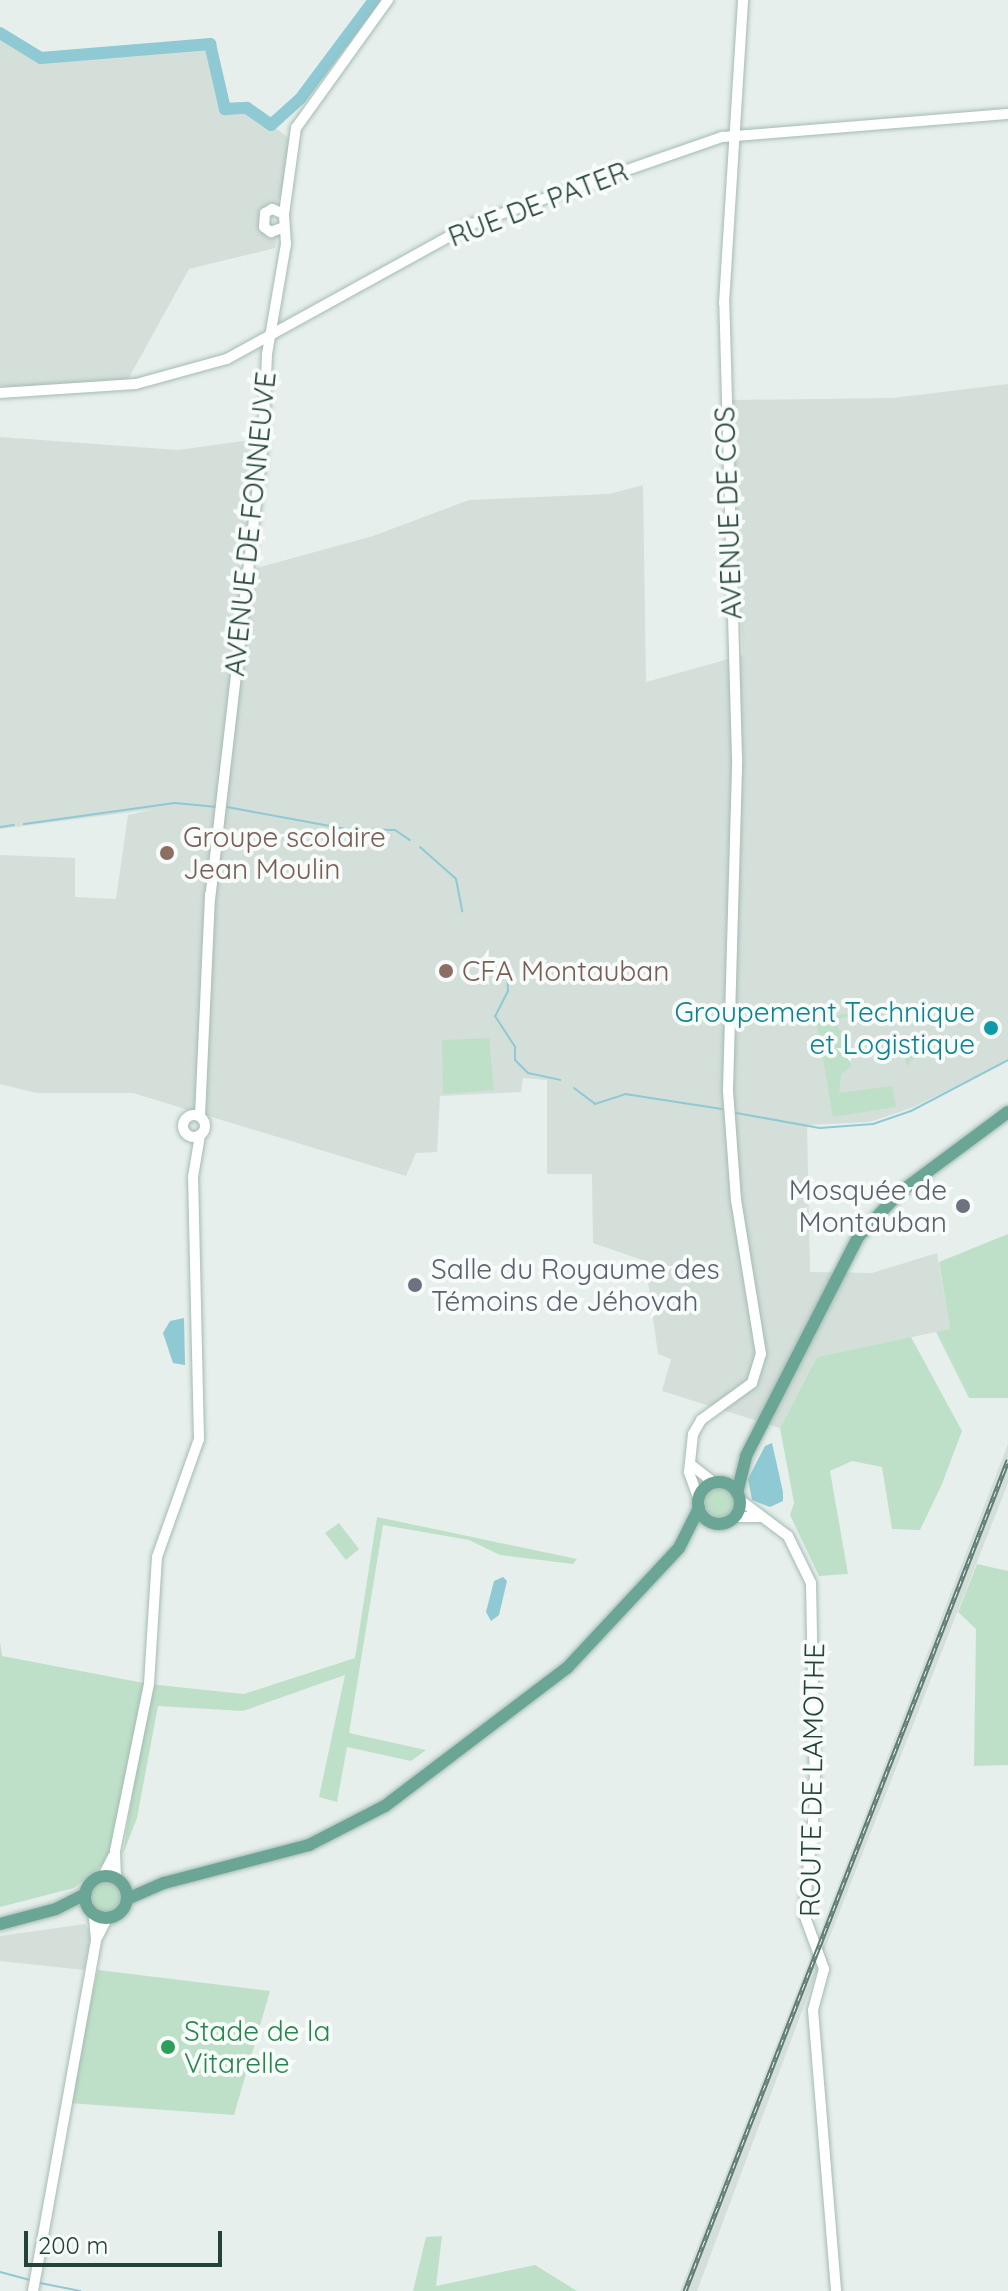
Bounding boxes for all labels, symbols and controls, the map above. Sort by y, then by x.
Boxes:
street label: RUE DE PATER [443,154,633,254]
street label: AVENUE DE FONNEUVE [217,370,283,678]
street label: AVENUE DE COS [707,406,749,620]
place label: Groupe scolaire Jean Moulin [183,820,386,886]
marker: Groupe scolaire Jean Moulin [158,844,176,862]
place label: CFA Montauban [462,954,669,988]
marker: CFA Montauban [437,962,455,980]
place label: Groupement Technique et Logistique [674,995,975,1061]
marker: Groupement Technique et Logistique [982,1019,1000,1037]
place label: Mosquée de Montauban [789,1173,947,1239]
marker: Mosquée de Montauban [954,1197,972,1215]
place label: Salle du Royaume des Témoins de Jéhovah [431,1252,720,1318]
marker: Salle du Royaume des Témoins de Jéhovah [406,1276,424,1294]
street label: ROUTE DE LAMOTHE [793,1643,831,1917]
place label: Stade de la Vitarelle [184,2014,330,2080]
marker: Stade de la Vitarelle [159,2038,177,2056]
scale bar [28,2215,226,2265]
text: 200 m [38,2230,108,2260]

